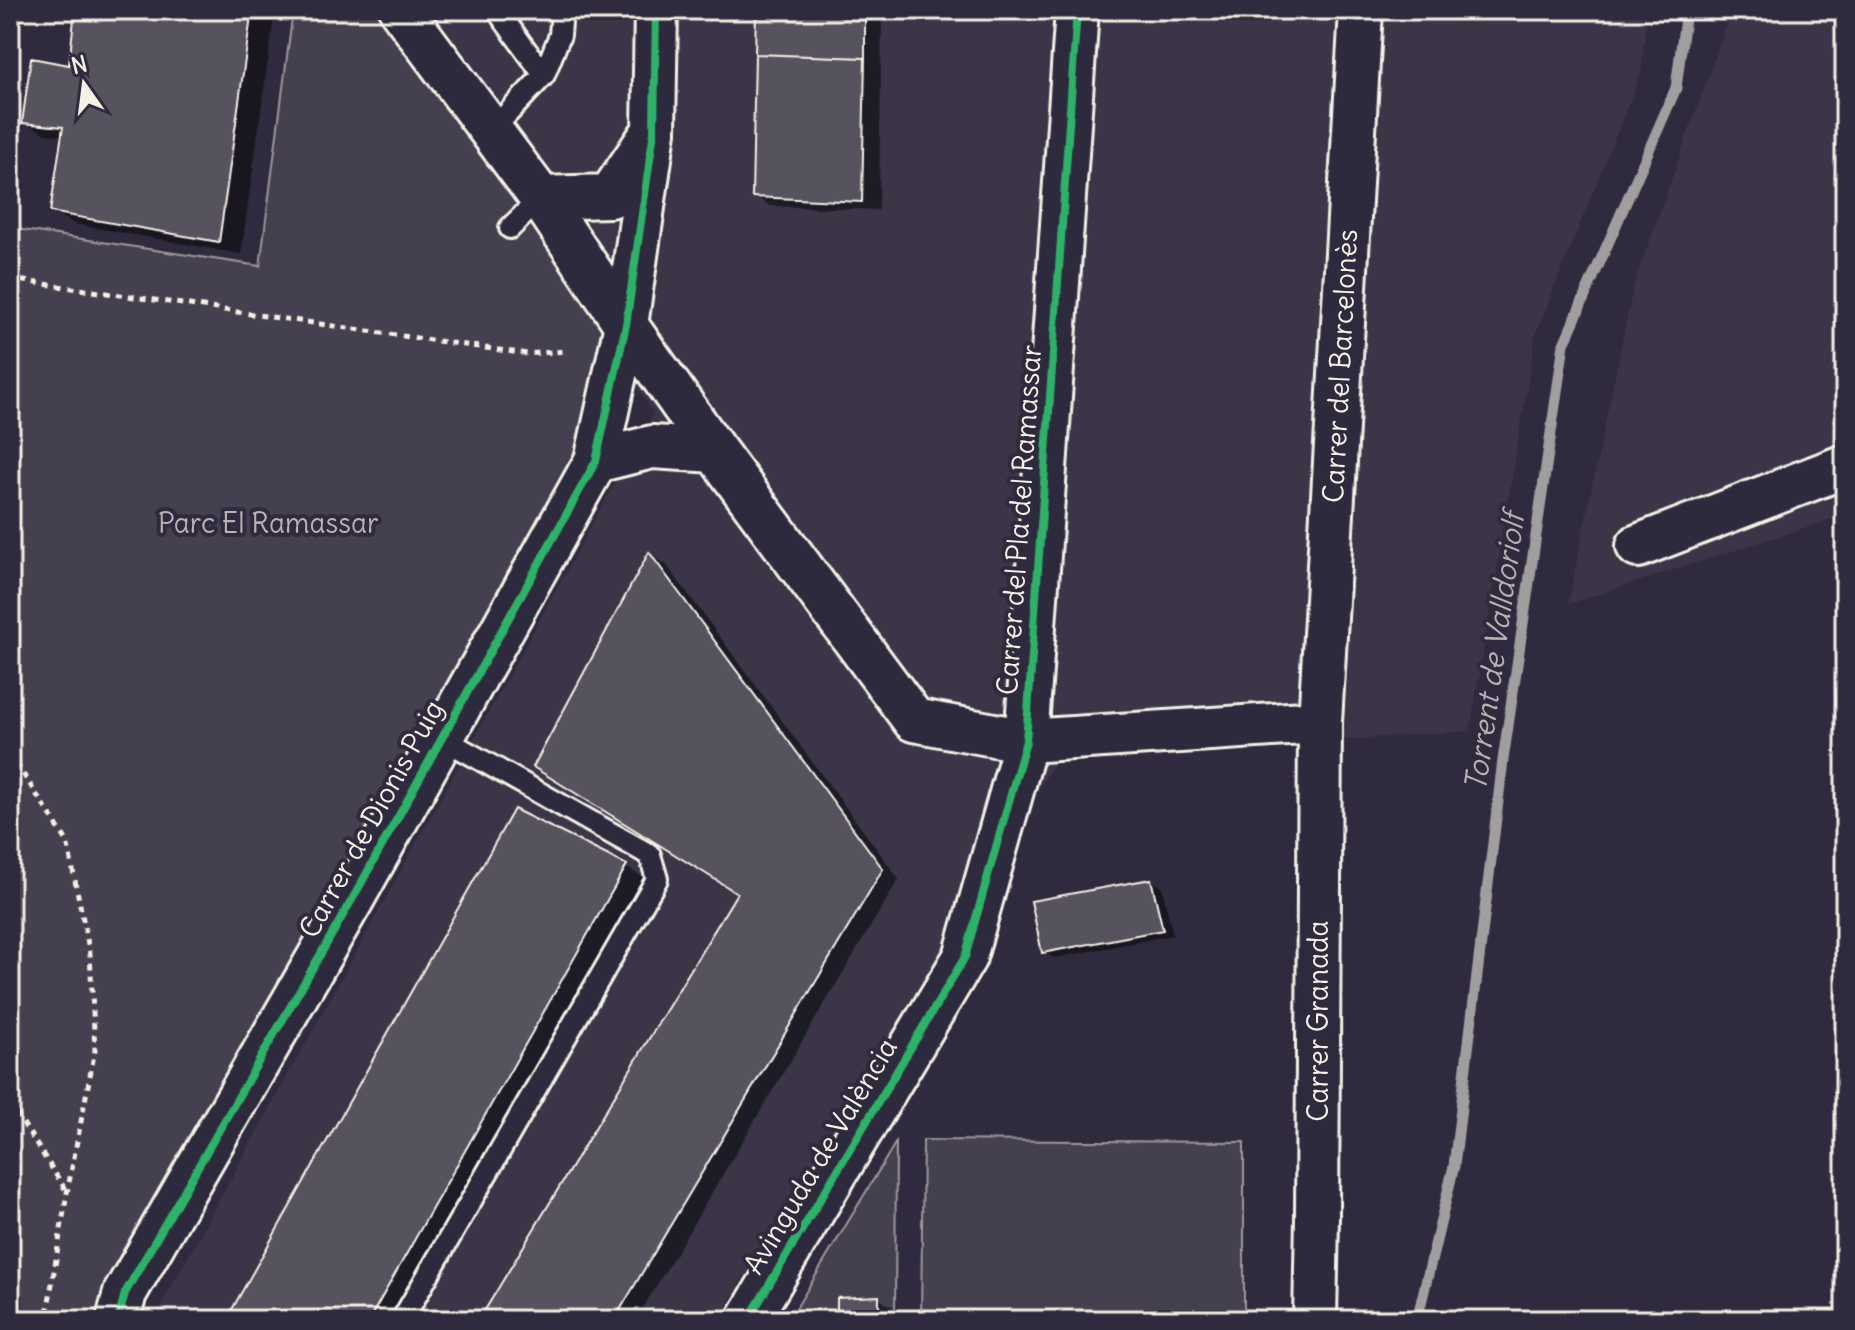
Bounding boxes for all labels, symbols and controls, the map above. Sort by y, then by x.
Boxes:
north arrow [44,44,124,124]
text: N [68,49,90,80]
street label: Carrer del Barcelonès [1315,228,1365,504]
street label: Carrer del Pla del Ramassar [989,344,1049,696]
water label: Torrent de Valldoriolf [1456,504,1533,793]
park label: Parc El Ramassar [158,505,378,541]
street label: Carrer de Dionis Puig [291,694,451,944]
street label: Carrer Granada [1300,920,1336,1122]
street label: Avinguda de València [735,1031,905,1281]

